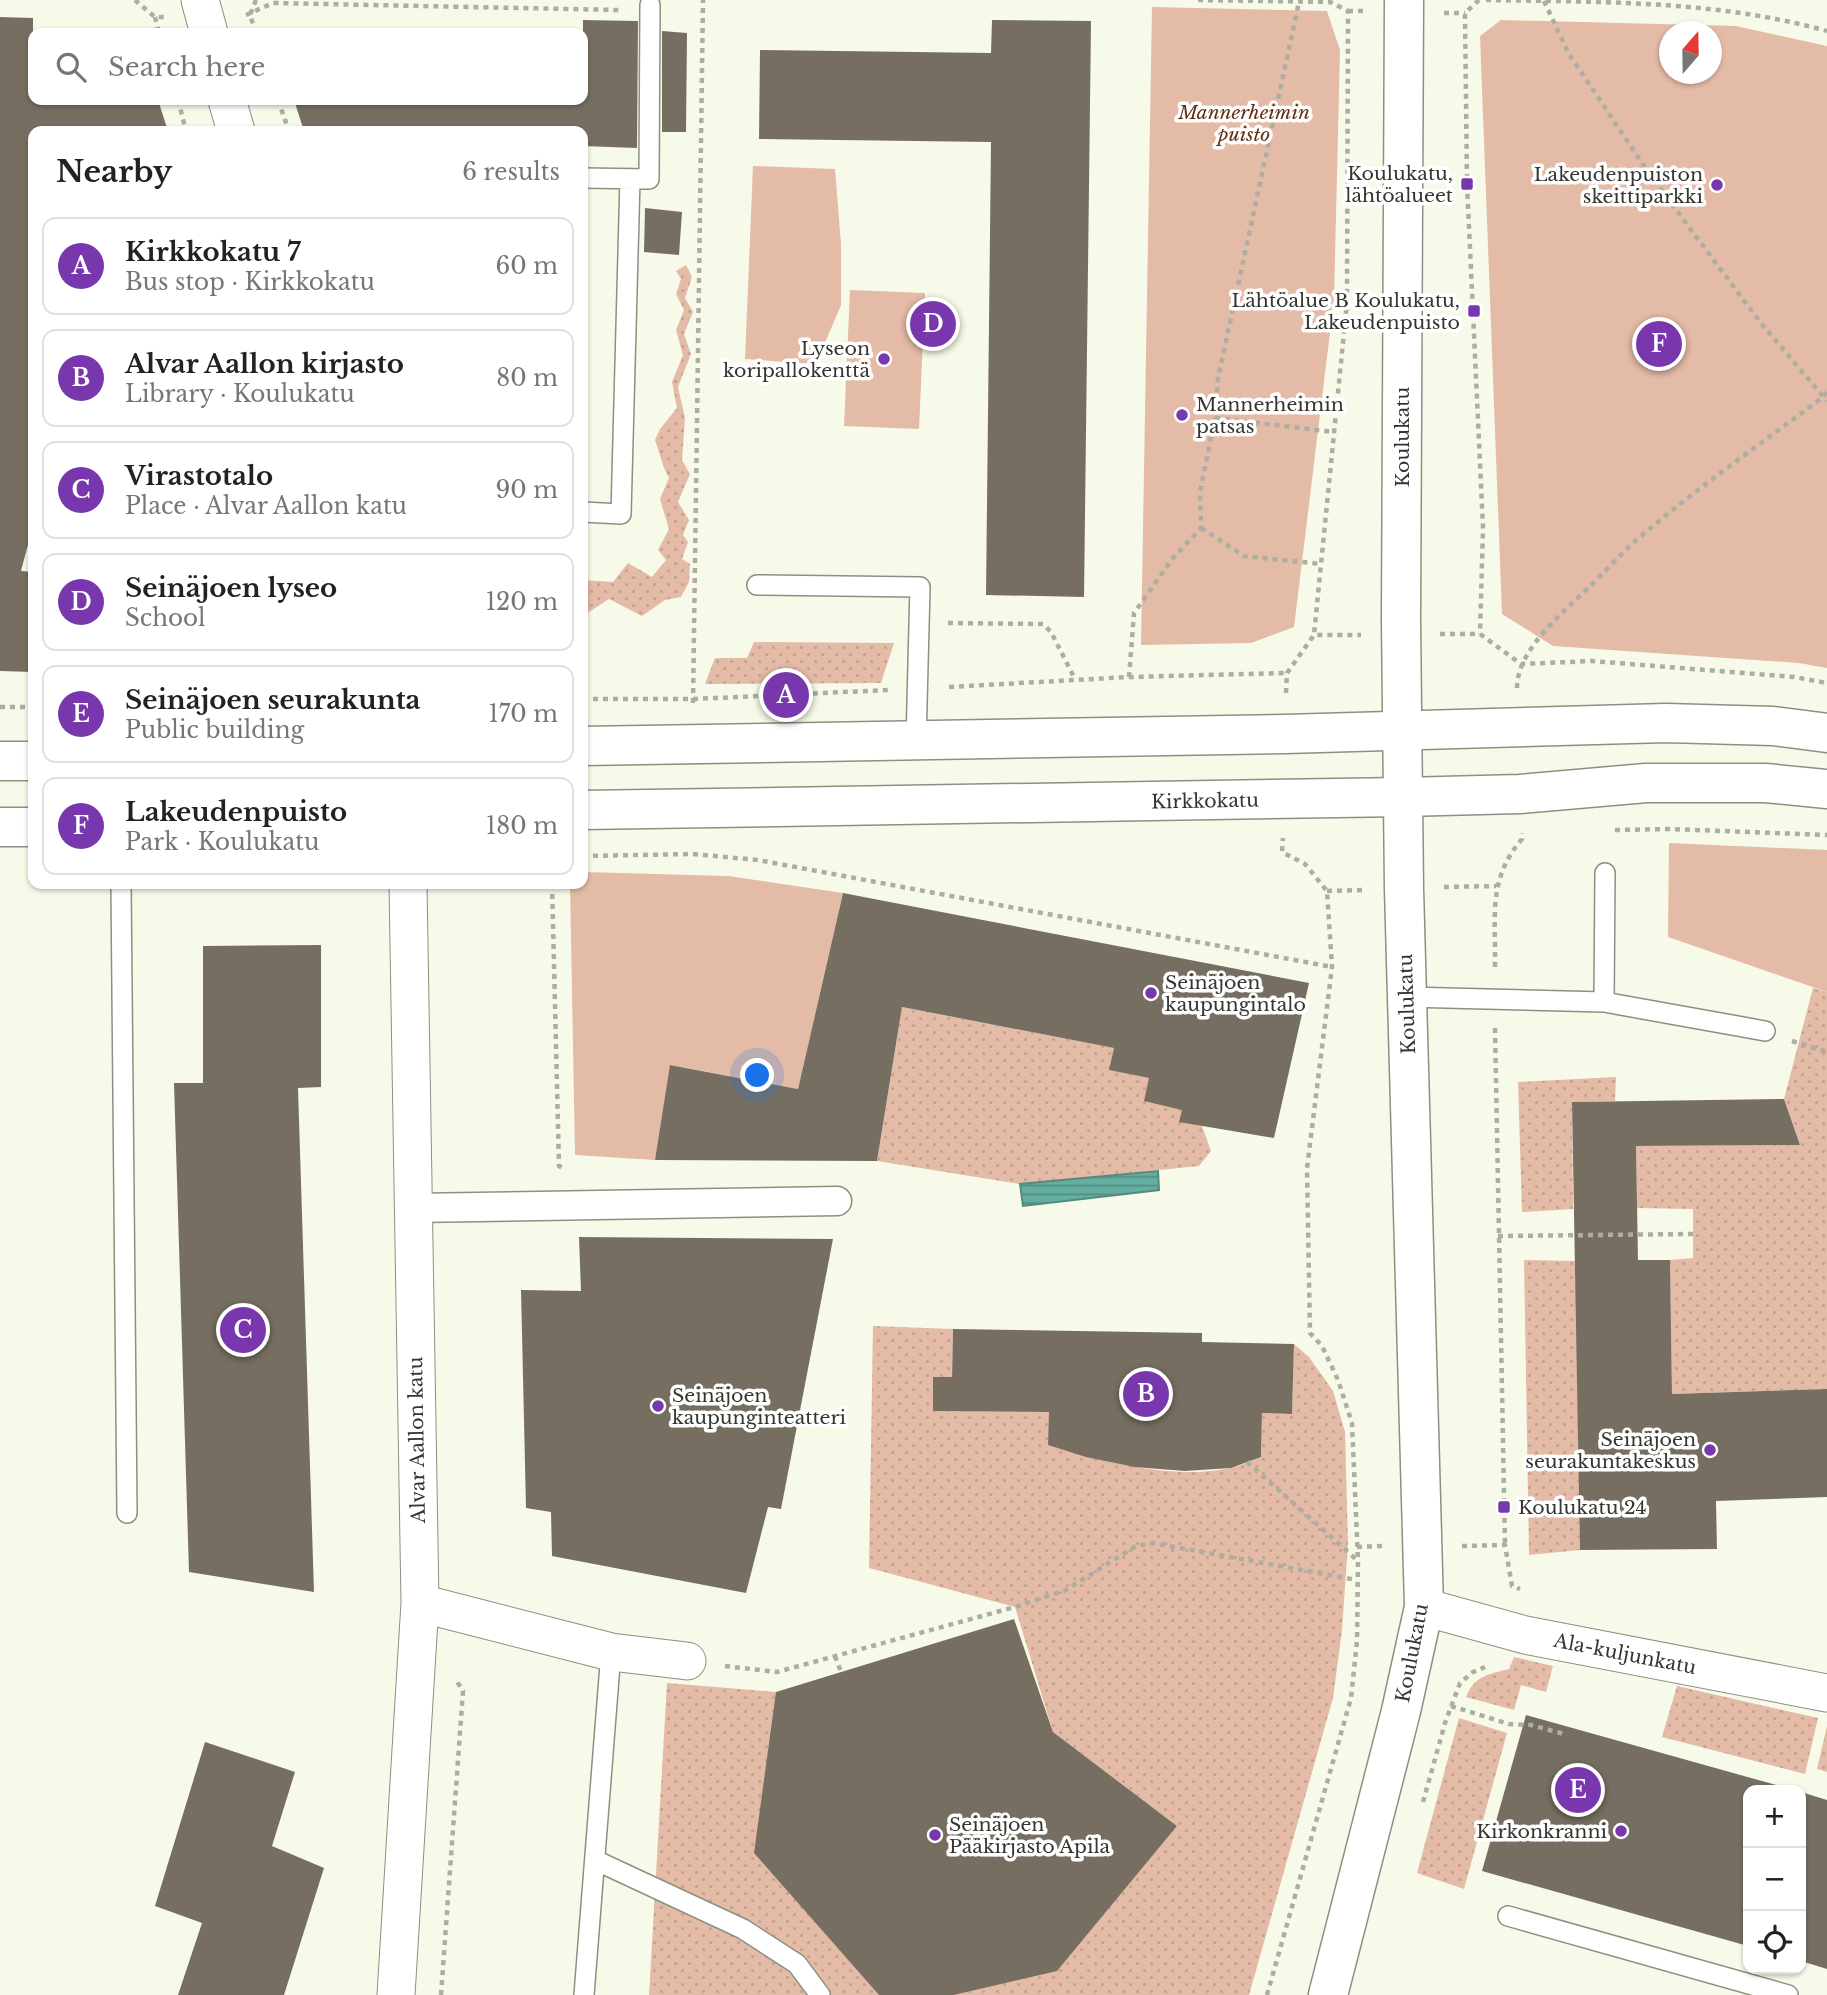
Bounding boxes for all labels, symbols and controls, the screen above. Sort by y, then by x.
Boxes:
north arrow [1659,21,1722,84]
search box [28,28,588,105]
icon: search [52,48,90,86]
text: Search here [108,51,265,83]
park label: Mannerheimin puisto [1177,101,1310,146]
text: Nearby [56,153,172,190]
text: 6 results [462,158,560,186]
place label: Koulukatu, lähtöalueet [1345,162,1454,207]
place label: Lakeudenpuiston skeittiparkki [1534,163,1704,208]
marker: Koulukatu, lähtöalueet [1459,176,1475,192]
marker: Lakeudenpuiston skeittiparkki [1709,177,1725,193]
text: Kirkkokatu 7 [125,236,301,268]
text: A [72,252,90,280]
text: 60 m [496,252,558,280]
text: Bus stop · Kirkkokatu [125,268,375,296]
place label: Lähtöalue B Koulukatu, Lakeudenpuisto [1232,289,1460,334]
pin: D [910,298,956,350]
marker: Lähtöalue B Koulukatu, Lakeudenpuisto [1466,303,1482,319]
pin: F [1636,318,1682,370]
place label: Lyseon koripallokenttä [723,337,870,382]
text: Alvar Aallon kirjasto [125,348,404,380]
marker: Lyseon koripallokenttä [876,351,892,367]
text: B [72,364,90,392]
text: 80 m [496,364,558,392]
text: Library · Koulukatu [125,380,355,408]
street label: Koulukatu [1391,387,1414,487]
place label: Mannerheimin patsas [1196,393,1344,438]
marker: Mannerheimin patsas [1174,407,1190,423]
text: Virastotalo [125,460,273,492]
text: C [72,476,90,504]
text: 90 m [496,476,558,504]
text: Place · Alvar Aallon katu [125,492,407,520]
text: Seinäjoen lyseo [125,572,337,604]
text: D [70,588,92,616]
text: 120 m [486,588,558,616]
text: School [125,604,206,632]
pin: A [763,669,809,721]
text: Seinäjoen seurakunta [125,684,421,716]
text: E [72,700,90,728]
text: 170 m [488,700,558,728]
text: Public building [125,716,304,744]
street label: Kirkkokatu [1151,789,1259,813]
text: Lakeudenpuisto [125,796,347,828]
text: F [73,812,89,840]
text: 180 m [486,812,558,840]
text: Park · Koulukatu [125,828,319,856]
street label: Koulukatu [1394,953,1420,1055]
place label: Seinäjoen kaupungintalo [1165,971,1306,1016]
marker: Seinäjoen kaupungintalo [1143,985,1159,1001]
your location [740,1058,774,1092]
pin: C [220,1304,266,1356]
street label: Alvar Aallon katu [404,1356,430,1524]
pin: B [1123,1368,1169,1420]
place label: Seinäjoen kaupunginteatteri [672,1384,847,1429]
marker: Seinäjoen kaupunginteatteri [650,1398,666,1414]
place label: Seinäjoen seurakuntakeskus [1525,1428,1696,1473]
marker: Seinäjoen seurakuntakeskus [1702,1442,1718,1458]
place label: Koulukatu 24 [1518,1496,1647,1519]
marker: Koulukatu 24 [1496,1499,1512,1515]
street label: Koulukatu [1391,1601,1433,1705]
street label: Ala-kuljunkatu [1551,1629,1698,1679]
pin: E [1555,1764,1601,1816]
map controls [1743,1785,1806,1974]
button: + [1743,1785,1806,1848]
place label: Seinäjoen Pääkirjasto Apila [949,1813,1111,1858]
place label: Kirkonkranni [1476,1820,1608,1843]
marker: Kirkonkranni [1613,1823,1629,1839]
marker: Seinäjoen Pääkirjasto Apila [927,1827,943,1843]
button: − [1743,1848,1806,1911]
button: locate [1743,1911,1806,1974]

